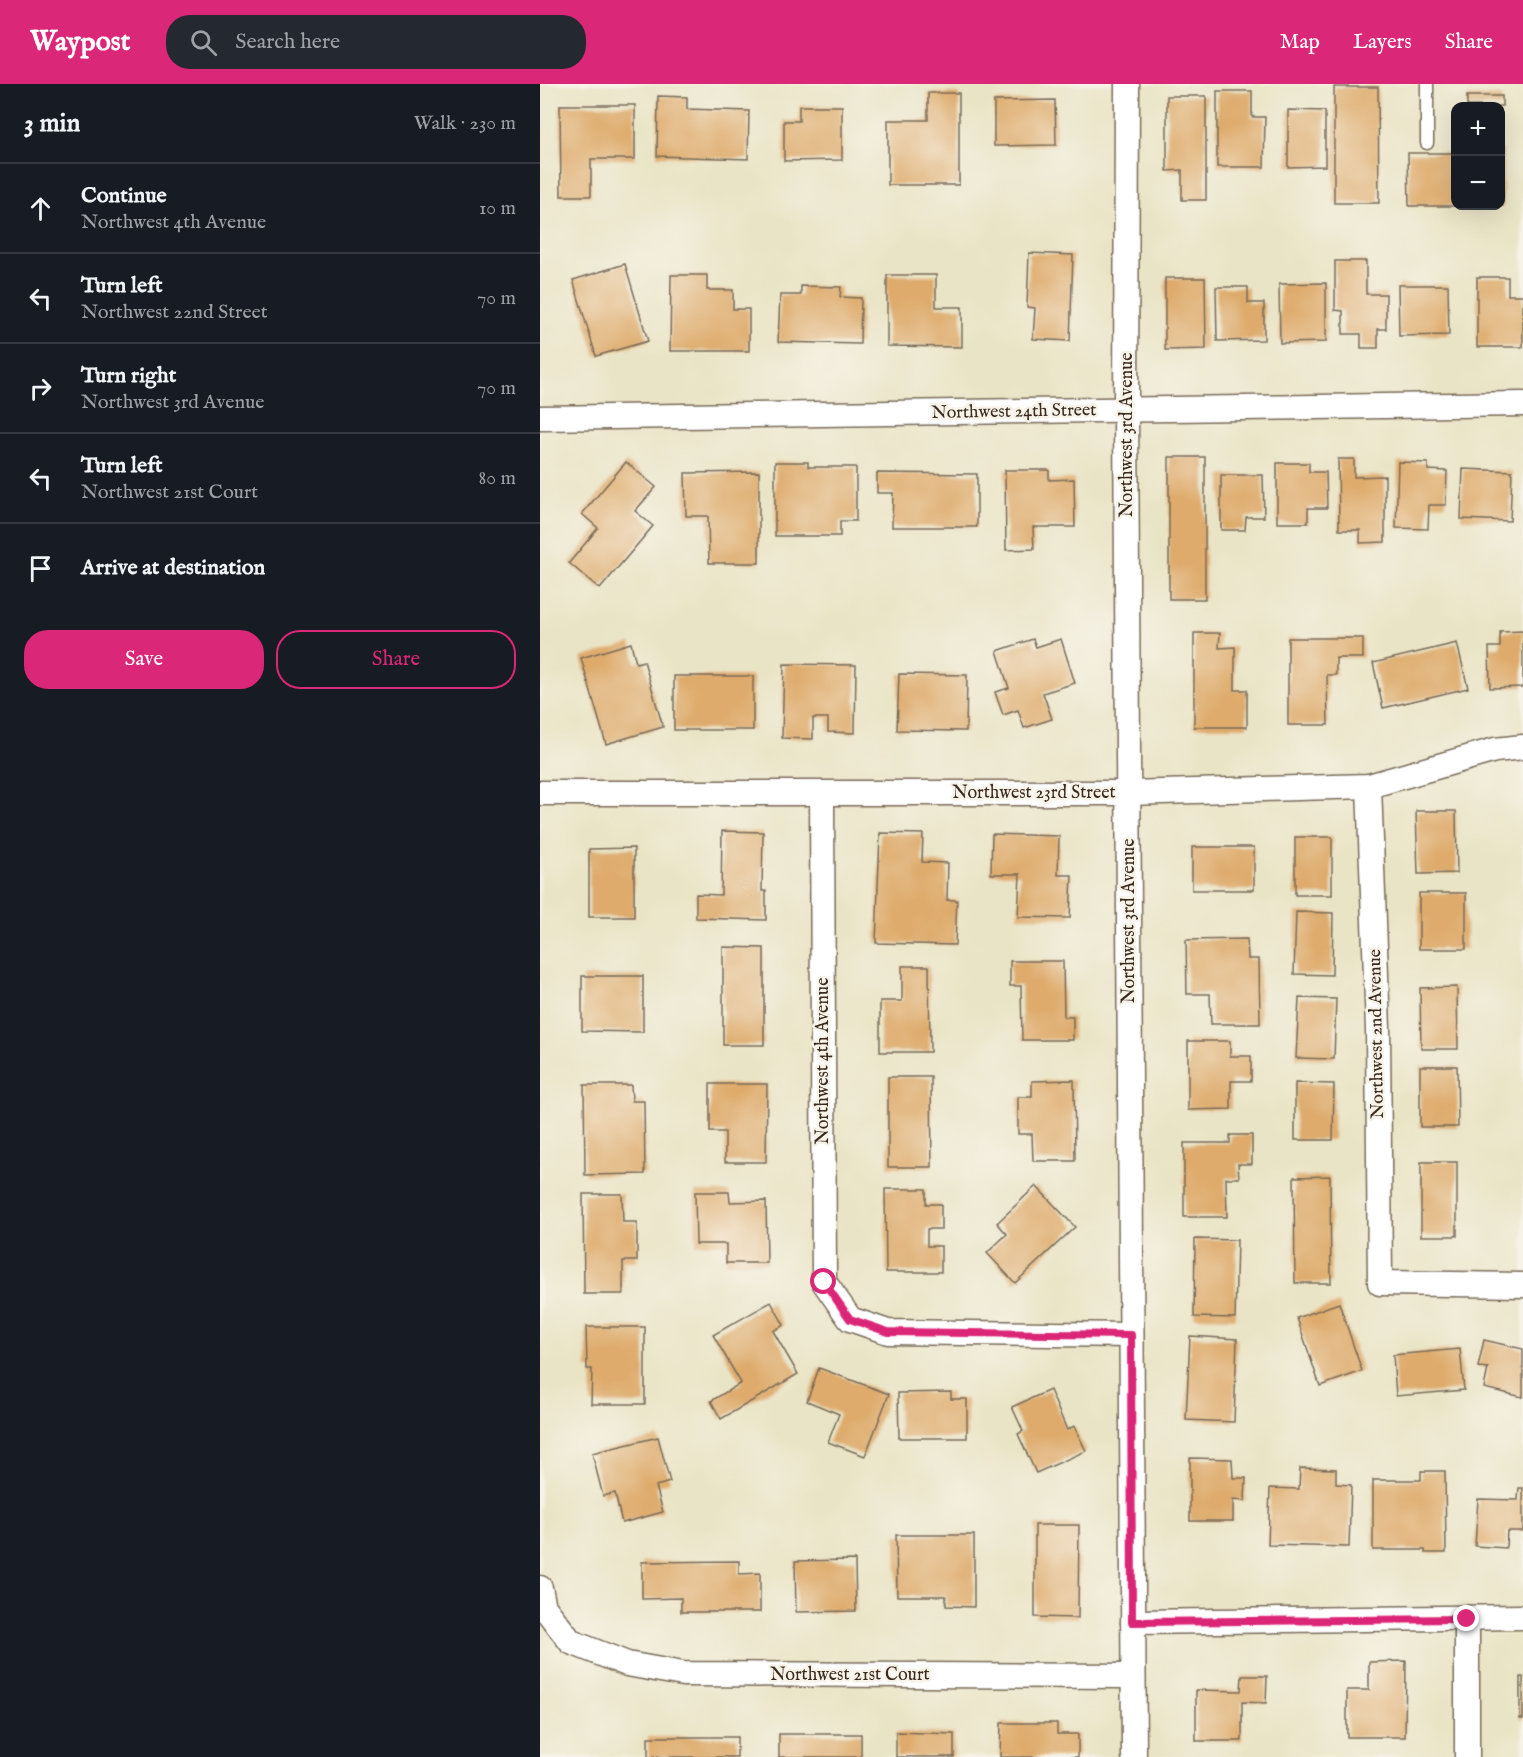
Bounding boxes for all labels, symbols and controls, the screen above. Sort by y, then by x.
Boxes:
search box [166,15,586,69]
text: Waypost [30,25,130,60]
icon: search [187,26,220,59]
text: Search here [235,28,340,56]
text: Map [1280,29,1320,56]
text: Layers [1353,29,1412,56]
text: Share [1445,29,1493,56]
map controls [1451,102,1505,210]
button: + [1451,102,1505,156]
text: 3 min [24,107,80,140]
text: Walk · 230 m [414,111,516,136]
button: − [1451,156,1505,210]
text: Continue [81,182,167,210]
icon: ahead [24,192,57,225]
text: 10 m [479,196,516,221]
text: Northwest 4th Avenue [81,210,266,235]
text: Turn left [81,272,163,300]
icon: left [24,282,57,315]
text: 70 m [477,286,516,311]
text: Northwest 22nd Street [81,300,268,325]
street label: Northwest 3rd Avenue [1116,352,1139,518]
text: Turn right [81,362,176,390]
icon: right [24,372,57,405]
text: 70 m [477,376,516,401]
text: Northwest 3rd Avenue [81,390,264,415]
street label: Northwest 24th Street [931,399,1097,425]
text: Turn left [81,452,163,480]
icon: left [24,462,57,495]
text: 80 m [479,466,516,491]
text: Northwest 21st Court [81,480,258,505]
icon: arrive [24,552,57,585]
text: Arrive at destination [81,554,265,582]
button: Save [24,630,264,689]
button: Share [276,630,516,689]
street label: Northwest 23rd Street [952,782,1116,805]
street label: Northwest 3rd Avenue [1118,838,1141,1004]
street label: Northwest 2nd Avenue [1364,949,1390,1119]
street label: Northwest 4th Avenue [812,978,835,1144]
route start [810,1268,836,1294]
route end [1453,1605,1479,1631]
street label: Northwest 21st Court [770,1664,930,1687]

